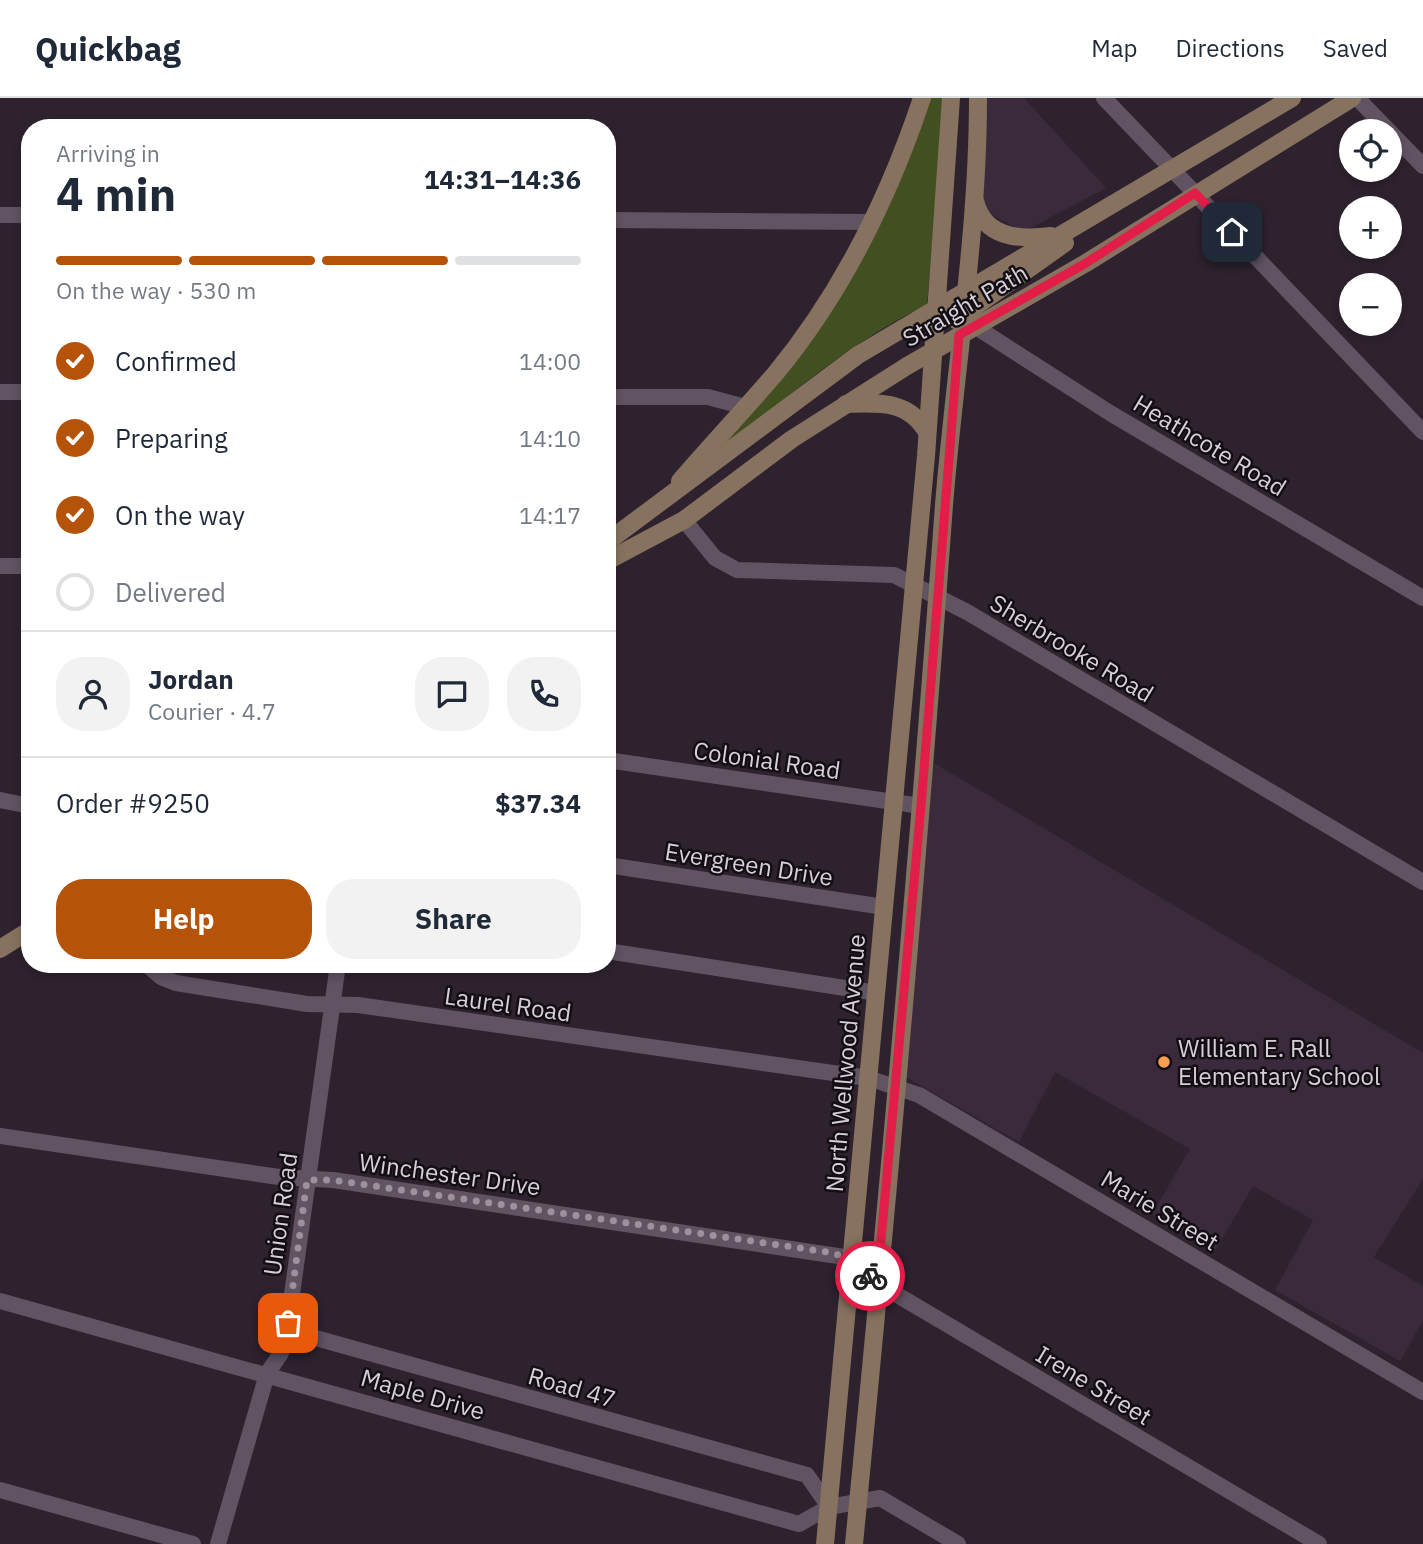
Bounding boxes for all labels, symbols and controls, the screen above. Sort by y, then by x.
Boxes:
text: Quickbag [35,27,181,70]
text: Map [1091,32,1137,64]
text: Directions [1175,32,1285,64]
text: Saved [1323,32,1388,64]
map controls [1339,119,1402,336]
button: locate [1339,119,1402,182]
text: Arriving in [56,138,160,168]
text: 14:31–14:36 [424,162,581,196]
text: 4 min [56,164,176,224]
button: + [1339,196,1402,259]
pin [1202,202,1262,262]
icon: home [1213,213,1251,251]
street label: Straight Path [897,256,1033,354]
button: − [1339,273,1402,336]
text: On the way · 530 m [56,275,256,305]
icon: check [56,342,94,380]
text: Confirmed [115,344,237,378]
text: 14:00 [519,346,581,376]
street label: Heathcote Road [1128,387,1292,503]
icon: check [56,419,94,457]
text: Preparing [115,421,228,455]
text: 14:10 [519,423,581,453]
icon: check [56,496,94,534]
text: On the way [115,498,245,532]
text: 14:17 [519,500,581,530]
text: Delivered [115,575,226,609]
street label: Sherbrooke Road [984,587,1160,709]
button: person [56,657,130,731]
button: chat [415,657,489,731]
button: phone [507,657,581,731]
text: Jordan [148,662,234,696]
text: Courier · 4.7 [148,696,276,726]
street label: Colonial Road [691,734,843,786]
text: Order #9250 [56,786,210,820]
text: $37.34 [495,786,581,820]
street label: Evergreen Drive [663,835,835,893]
button: Help [56,879,312,959]
button: Share [326,879,581,959]
street label: North Wellwood Avenue [818,933,872,1193]
street label: Laurel Road [443,979,573,1029]
place label: William E. Rall Elementary School [1178,1032,1380,1092]
marker: William E. Rall Elementary School [1156,1054,1172,1070]
street label: Winchester Drive [357,1145,543,1203]
street label: Union Road [256,1150,304,1278]
street label: Marie Street [1095,1162,1225,1258]
courier [835,1241,905,1311]
icon: bike [851,1257,889,1295]
pin [258,1293,318,1353]
icon: bag [269,1304,307,1342]
street label: Irene Street [1030,1338,1158,1432]
street label: Road 47 [525,1359,619,1415]
street label: Maple Drive [357,1361,489,1427]

